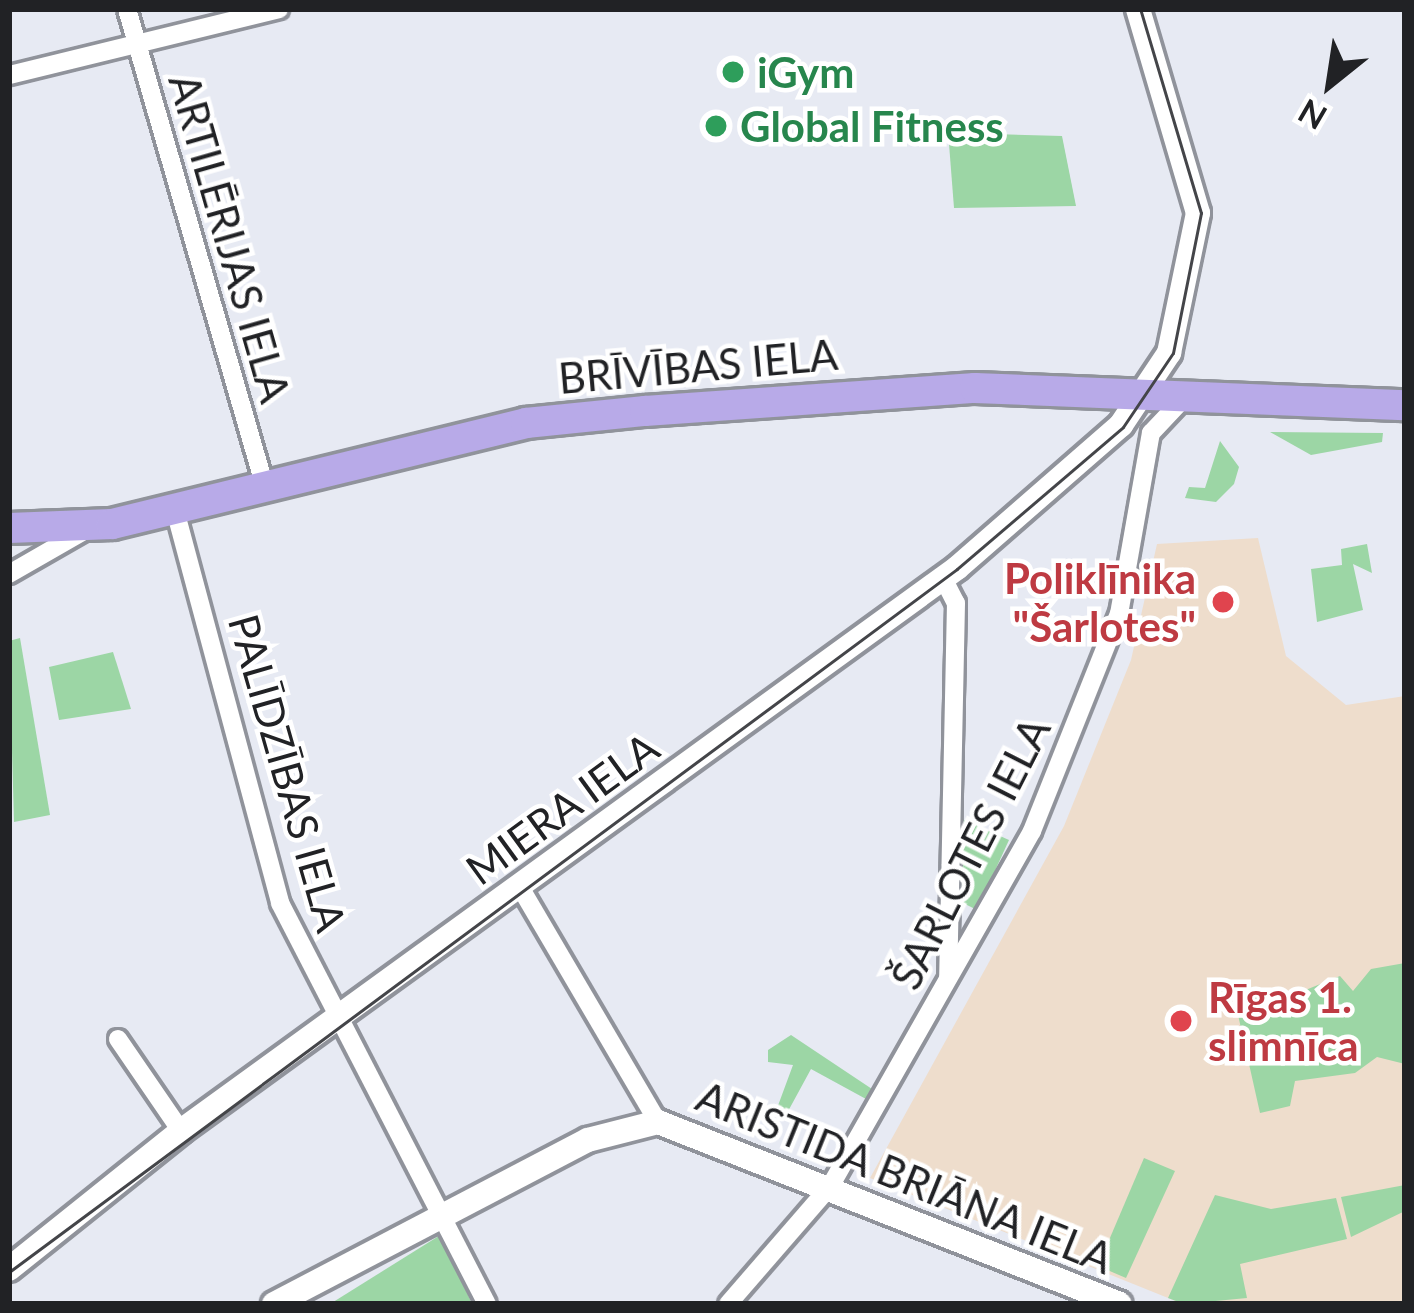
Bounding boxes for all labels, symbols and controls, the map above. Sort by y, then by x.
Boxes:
north arrow [1270,24,1390,144]
place label: iGym [757,47,854,97]
marker: iGym [720,59,746,85]
street label: ARTILĒRIJAS IELA [159,68,301,408]
text: N [1291,91,1333,139]
place label: Global Fitness [740,101,1004,151]
marker: Global Fitness [703,113,729,139]
street label: BRĪVĪBAS IELA [556,329,840,403]
place label: Poliklīnika "Šarlotes" [1004,553,1196,652]
marker: Poliklīnika "Šarlotes" [1207,586,1239,618]
street label: PALĪDZĪBAS IELA [219,608,357,938]
street label: ŠARLOTES IELA [880,709,1060,997]
street label: MIERA IELA [456,721,668,895]
place label: Rīgas 1. slimnīca [1208,972,1359,1070]
marker: Rīgas 1. slimnīca [1165,1005,1197,1037]
street label: ARISTIDA BRIĀNA IELA [688,1070,1122,1284]

